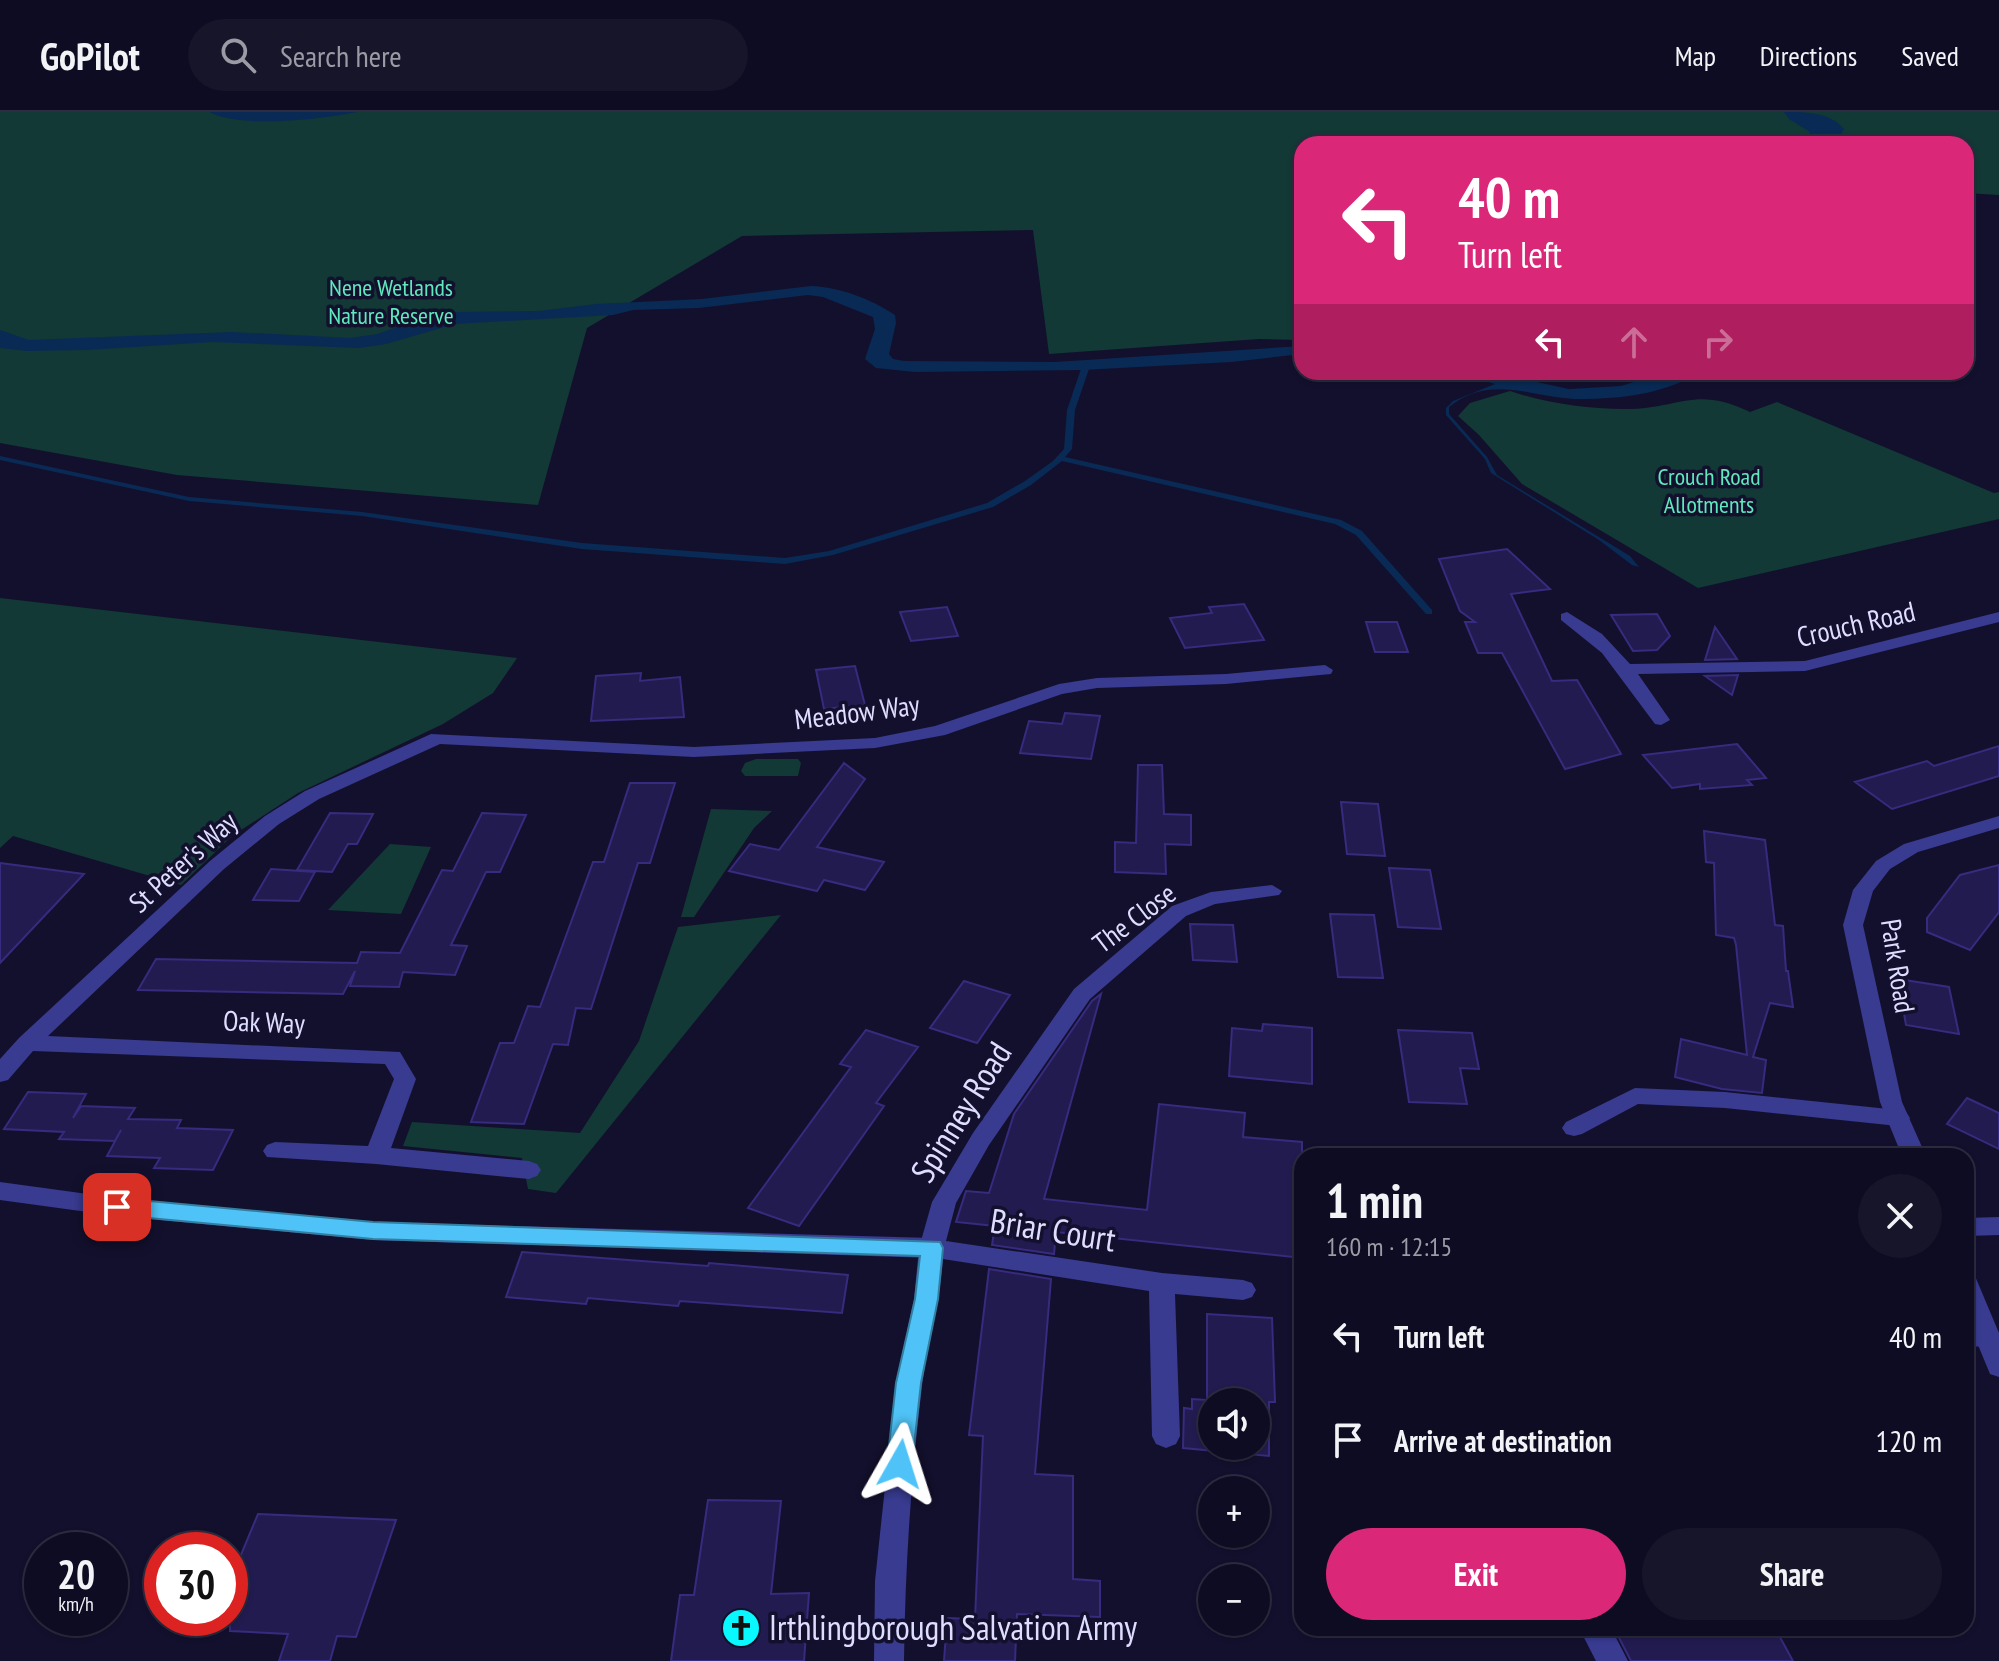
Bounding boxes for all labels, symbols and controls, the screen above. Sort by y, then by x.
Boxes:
search box [188,19,748,91]
text: GoPilot [40,31,140,80]
icon: search [216,33,260,77]
text: Search here [280,36,402,75]
text: Map [1675,37,1716,74]
text: Directions [1760,37,1857,74]
text: Saved [1901,37,1959,74]
text: 40 m [1458,161,1560,233]
icon: left [1326,168,1430,272]
text: Turn left [1458,231,1562,278]
park label: Nene Wetlands Nature Reserve [328,272,454,331]
icon: left [1528,320,1572,364]
icon: ahead [1612,320,1656,364]
icon: right [1696,320,1740,364]
park label: Crouch Road Allotments [1657,461,1761,520]
street label: Crouch Road [1793,592,1919,655]
street label: Meadow Way [792,685,922,738]
street label: St Peter's Way [121,803,245,920]
street label: The Close [1085,874,1183,961]
street label: Park Road [1873,916,1924,1016]
street label: Oak Way [222,1002,306,1041]
street label: Spinney Road [900,1033,1020,1190]
text: 1 min [1326,1169,1423,1231]
pin [83,1173,151,1241]
button: close [1858,1174,1942,1258]
icon: arrive [95,1185,139,1229]
street label: Briar Court [987,1197,1120,1261]
text: 160 m · 12:15 [1326,1230,1452,1263]
icon: left [1326,1314,1370,1358]
text: Turn left [1394,1317,1484,1356]
text: 40 m [1889,1317,1942,1356]
map controls [1198,1388,1270,1636]
button: sound [1198,1388,1270,1460]
icon: arrive [1326,1418,1370,1462]
text: Arrive at destination [1394,1421,1612,1460]
text: 120 m [1876,1421,1942,1460]
position arrow [858,1422,942,1506]
button: + [1198,1476,1270,1548]
button: Exit [1326,1528,1626,1620]
button: Share [1642,1528,1942,1620]
speed limit sign: 30 [144,1532,248,1636]
text: 20 [57,1548,95,1600]
button: − [1198,1564,1270,1636]
text: km/h [58,1591,94,1617]
place label: Irthlingborough Salvation Army [769,1605,1137,1649]
church icon: Irthlingborough Salvation Army [720,1607,762,1649]

